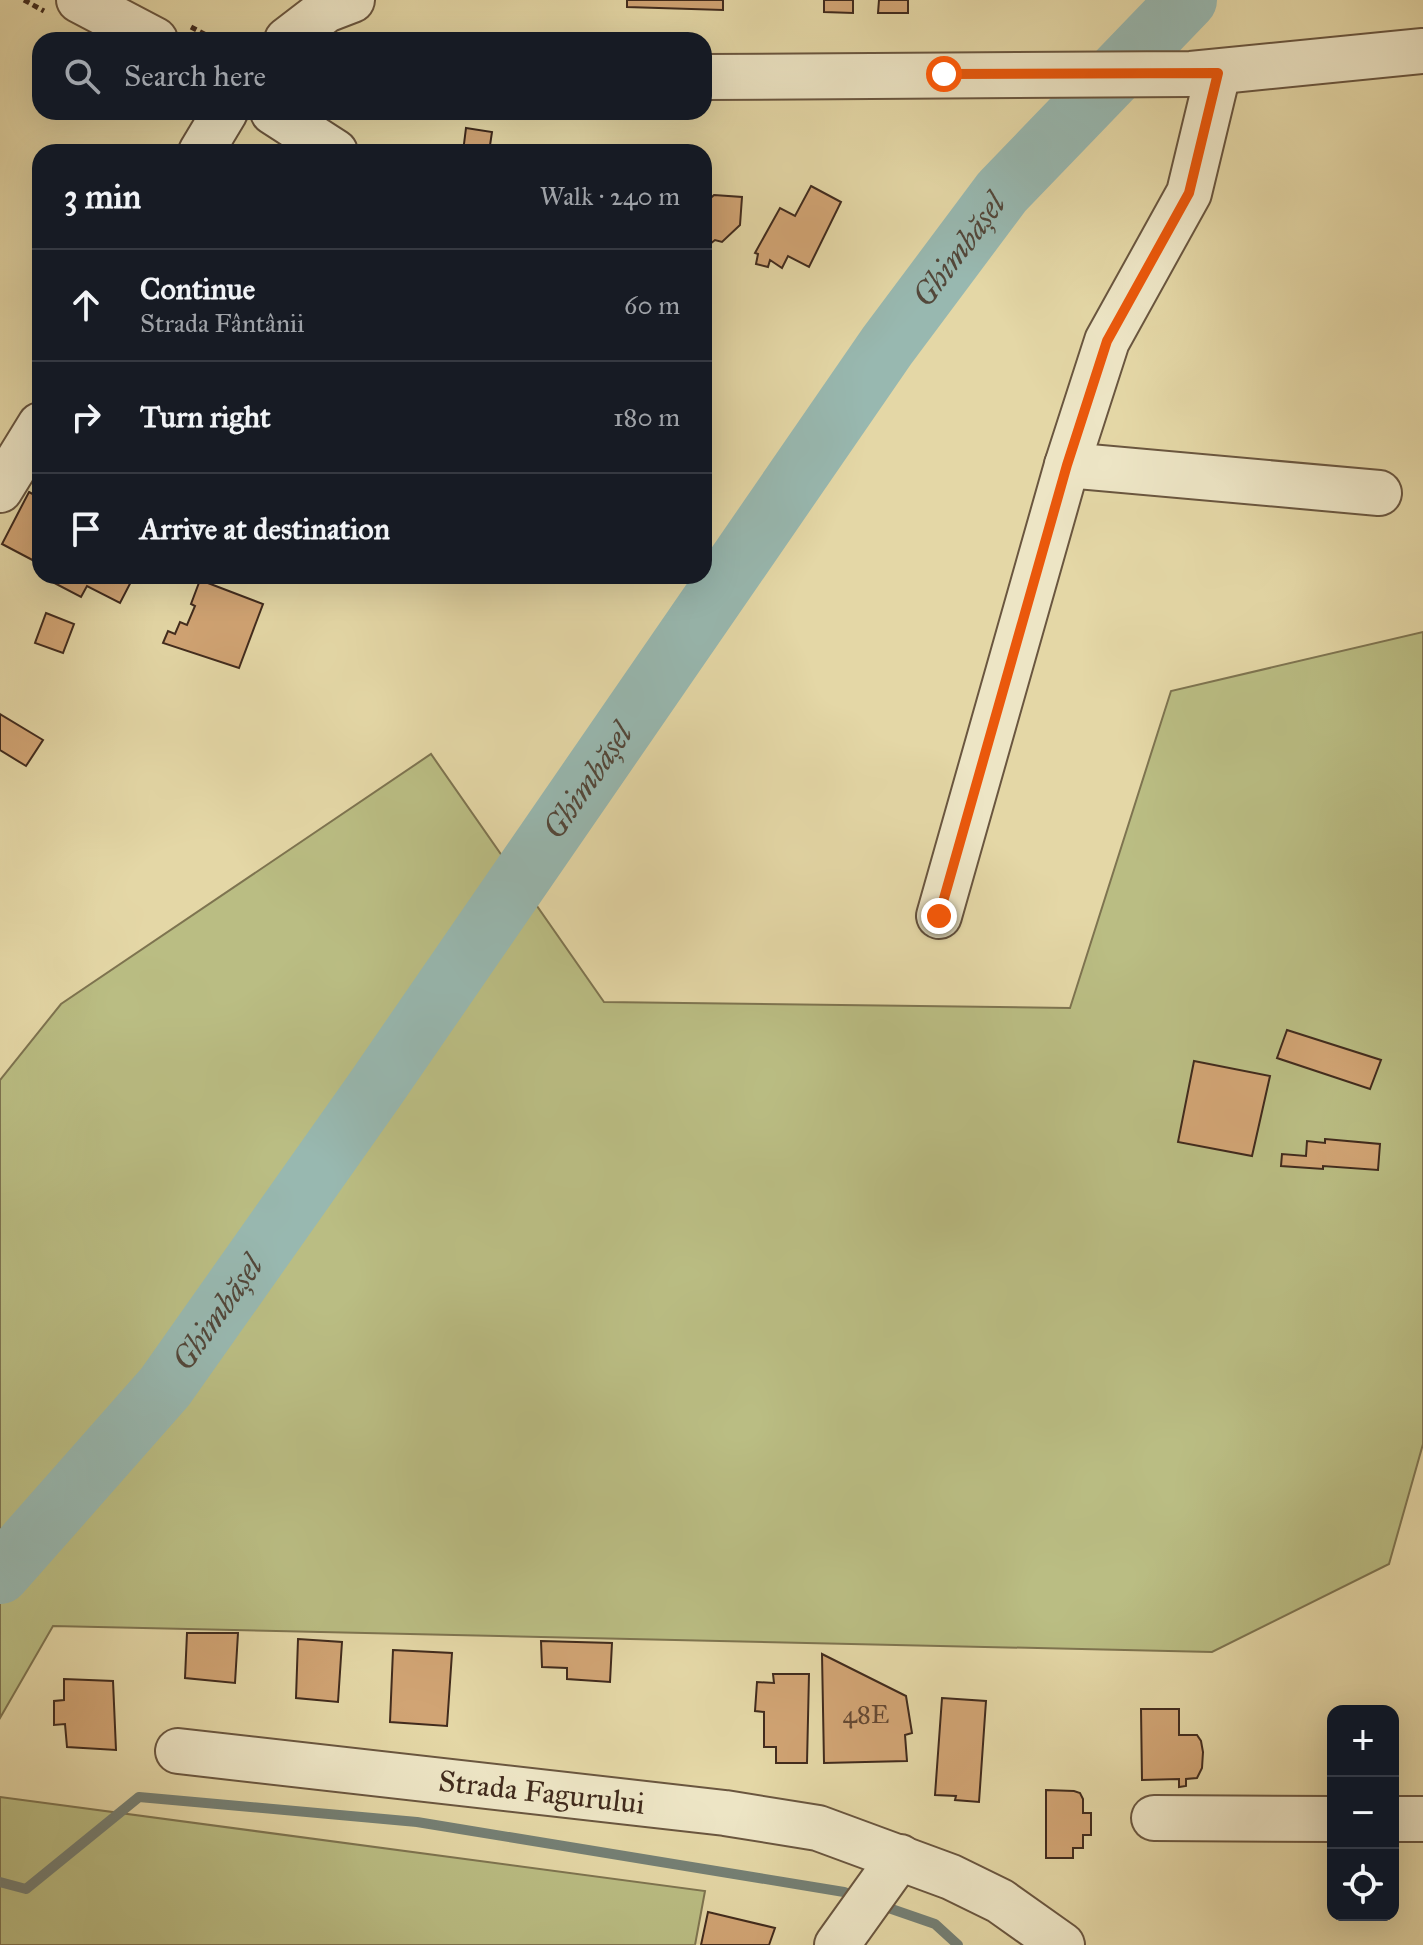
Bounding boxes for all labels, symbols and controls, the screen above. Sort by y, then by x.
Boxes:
search box [32,32,712,120]
icon: search [60,54,104,98]
route start [926,56,962,92]
text: Search here [124,58,266,94]
text: 3 min [64,176,141,217]
text: Walk · 240 m [540,180,680,212]
water label: Ghimbășel [904,184,1015,315]
text: Continue [140,271,255,307]
icon: ahead [64,283,108,327]
text: 60 m [624,289,680,321]
text: Strada Fântânii [140,307,304,339]
icon: right [64,395,108,439]
text: Turn right [140,399,271,435]
text: 180 m [613,401,680,433]
icon: arrive [64,507,108,551]
text: Arrive at destination [140,511,390,547]
water label: Ghimbășel [534,714,643,847]
route end [921,898,957,934]
water label: Ghimbășel [164,1246,273,1378]
house number: 48E [843,1698,889,1730]
map controls [1327,1705,1399,1921]
button: + [1327,1705,1399,1777]
street label: Strada Fagurului [437,1763,647,1822]
button: − [1327,1777,1399,1849]
button: locate [1327,1849,1399,1921]

